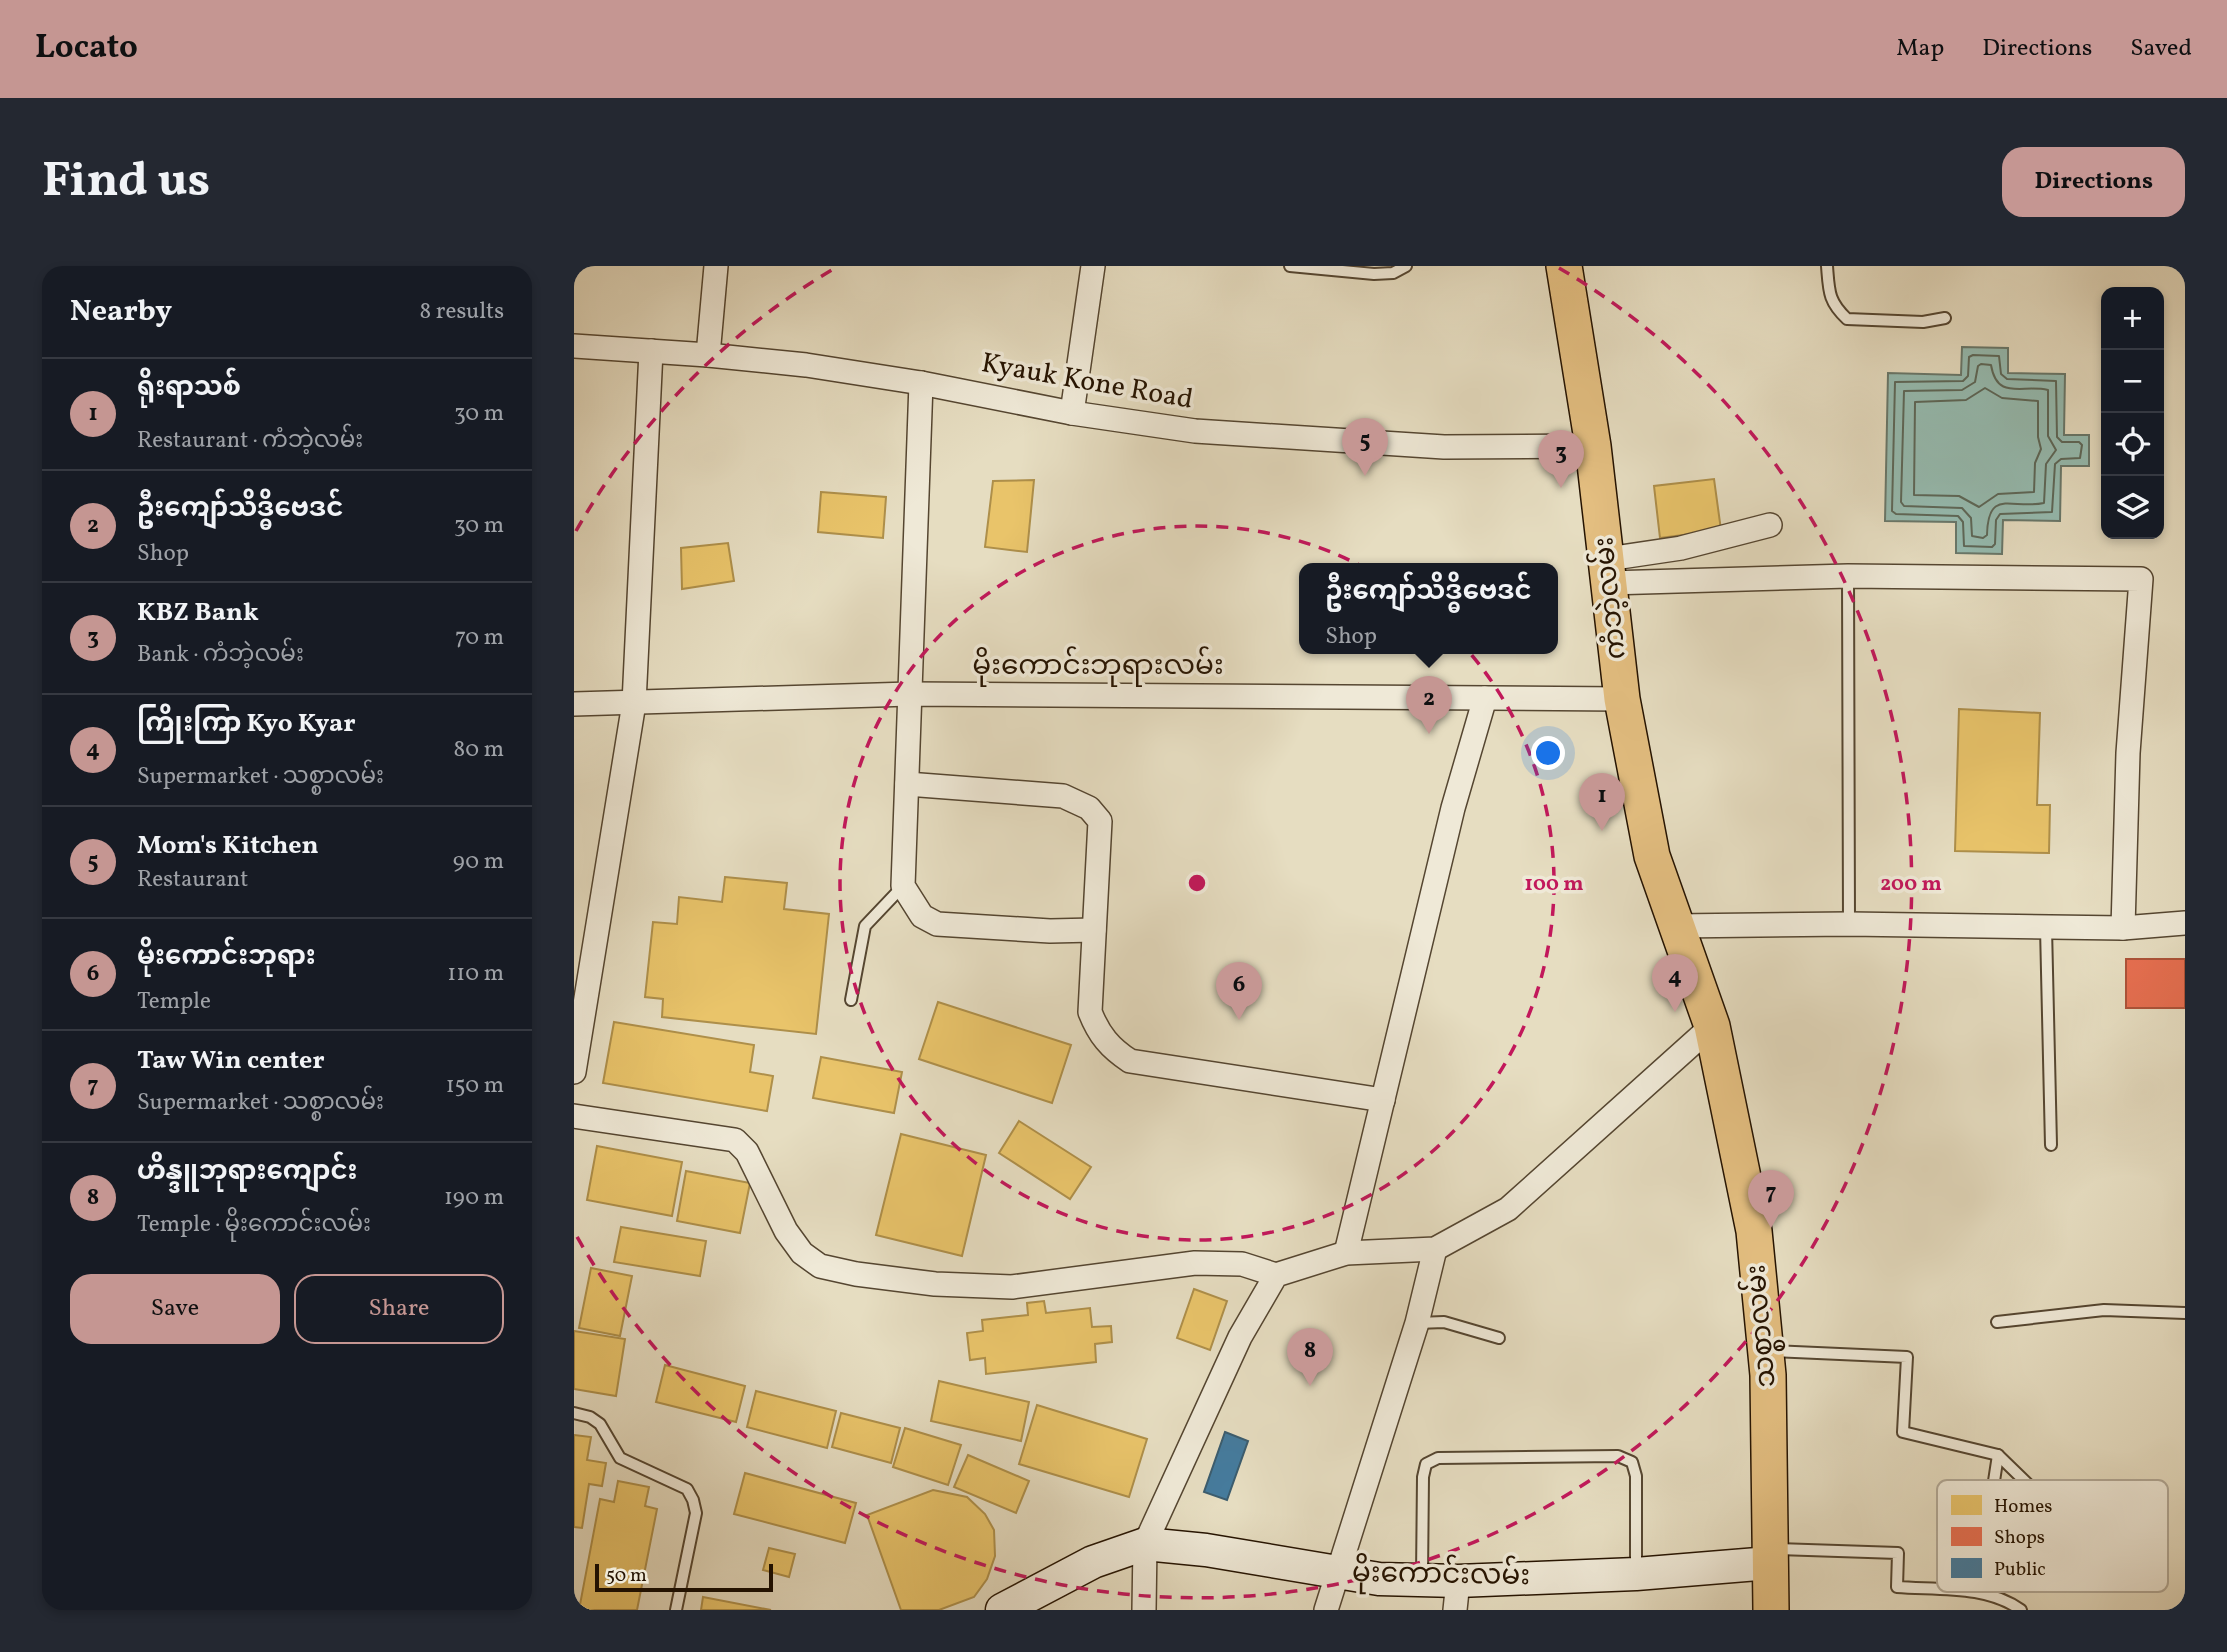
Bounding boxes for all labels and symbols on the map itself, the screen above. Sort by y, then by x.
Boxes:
street label: Kyauk Kone Road [978,344,1196,420]
pin: 5 [1342,418,1388,476]
pin: 3 [1538,430,1584,488]
street label: ကံဘဲ့လမ်း [1584,535,1637,661]
street label: မိုးကောင်းဘုရားလမ်း [972,646,1224,687]
pin: 2 [1406,676,1452,734]
your location [1531,736,1565,770]
pin: 1 [1579,773,1625,831]
text: 100 m [1524,870,1584,899]
text: 200 m [1880,870,1942,899]
centre of rings [1185,871,1209,895]
pin: 4 [1652,954,1698,1012]
pin: 6 [1216,962,1262,1020]
pin: 7 [1748,1170,1794,1228]
street label: သစ္စာလမ်း [1736,1263,1788,1389]
pin: 8 [1287,1328,1333,1386]
legend [1937,1480,2168,1592]
text: Homes [1994,1494,2052,1520]
text: Shops [1994,1525,2045,1551]
street label: မိုးကောင်းလမ်း [1352,1553,1530,1597]
text: Public [1994,1557,2046,1583]
scale bar [595,1561,774,1593]

